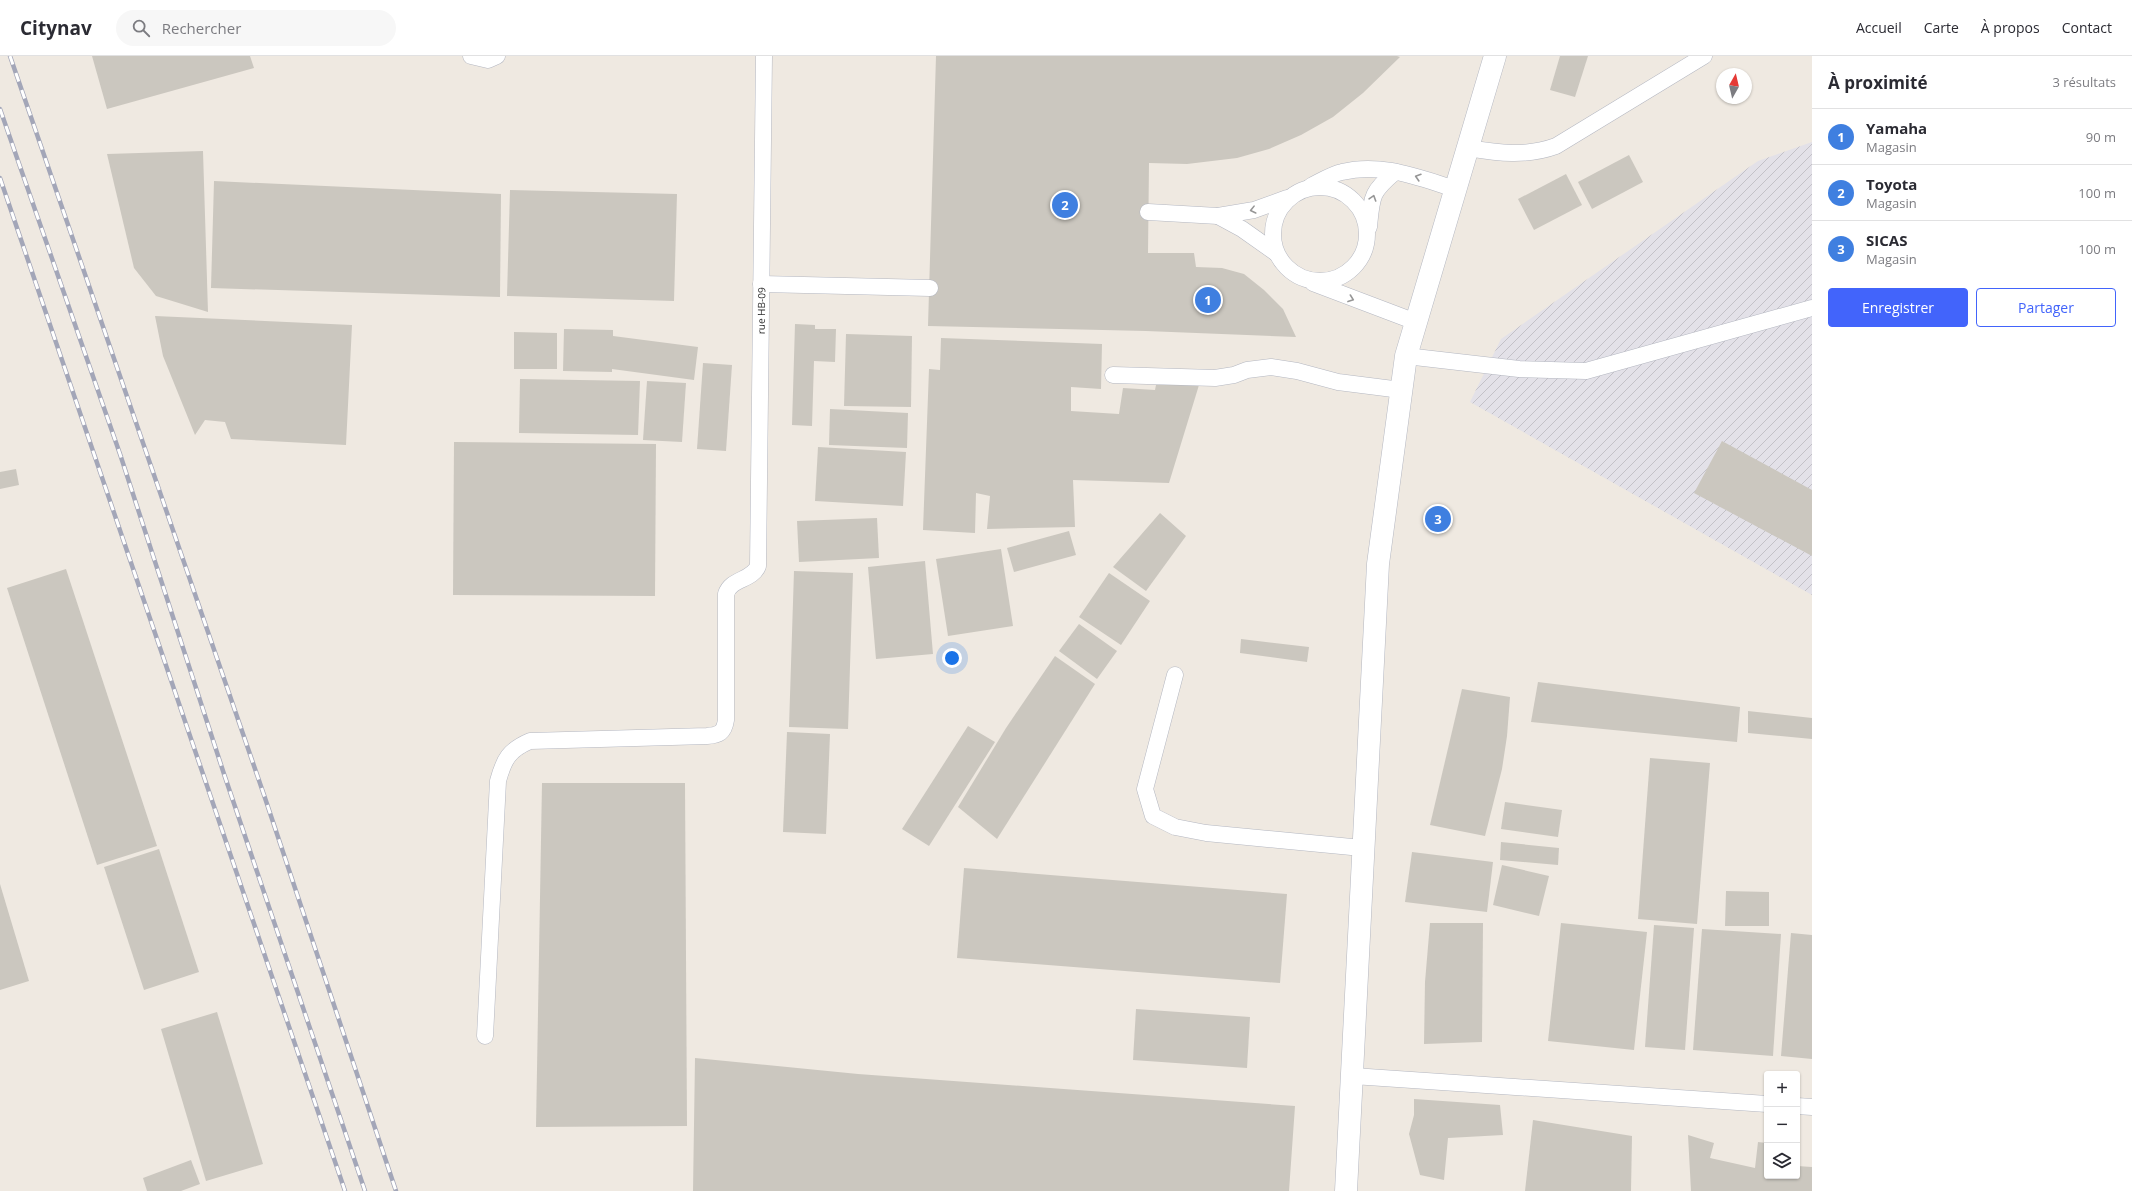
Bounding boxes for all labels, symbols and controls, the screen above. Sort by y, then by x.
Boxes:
search box [116,10,396,46]
text: Citynav [20,15,92,41]
icon: search [130,17,152,39]
text: Rechercher [162,18,241,38]
text: Accueil [1856,18,1902,37]
text: Carte [1924,18,1959,37]
text: À propos [1981,18,2040,37]
text: Contact [2062,18,2112,37]
north arrow [1716,68,1752,104]
text: À proximité [1828,71,1927,94]
text: 3 résultats [2052,73,2116,91]
text: Yamaha [1866,118,1927,138]
text: 1 [1837,128,1845,146]
text: 90 m [2086,128,2116,146]
text: Magasin [1866,138,1917,156]
one-way arrow [1415,173,1422,182]
text: Toyota [1866,174,1917,194]
text: 2 [1837,184,1845,202]
text: 100 m [2078,184,2116,202]
pin: 2 [1052,190,1078,220]
one-way arrow [1368,194,1377,201]
text: Magasin [1866,194,1917,212]
one-way arrow [1250,205,1257,214]
text: SICAS [1866,230,1907,250]
text: 3 [1837,240,1845,258]
text: 100 m [2078,240,2116,258]
text: Magasin [1866,250,1917,268]
pin: 1 [1195,285,1221,315]
street label: rue HB-09 [754,287,768,334]
button: Enregistrer [1828,288,1968,327]
button: Partager [1976,288,2116,327]
one-way arrow [1348,294,1355,302]
pin: 3 [1425,504,1451,534]
your location [942,648,962,668]
map controls [1764,1071,1800,1179]
button: + [1764,1071,1800,1107]
button: − [1764,1107,1800,1143]
button: layers [1764,1143,1800,1179]

